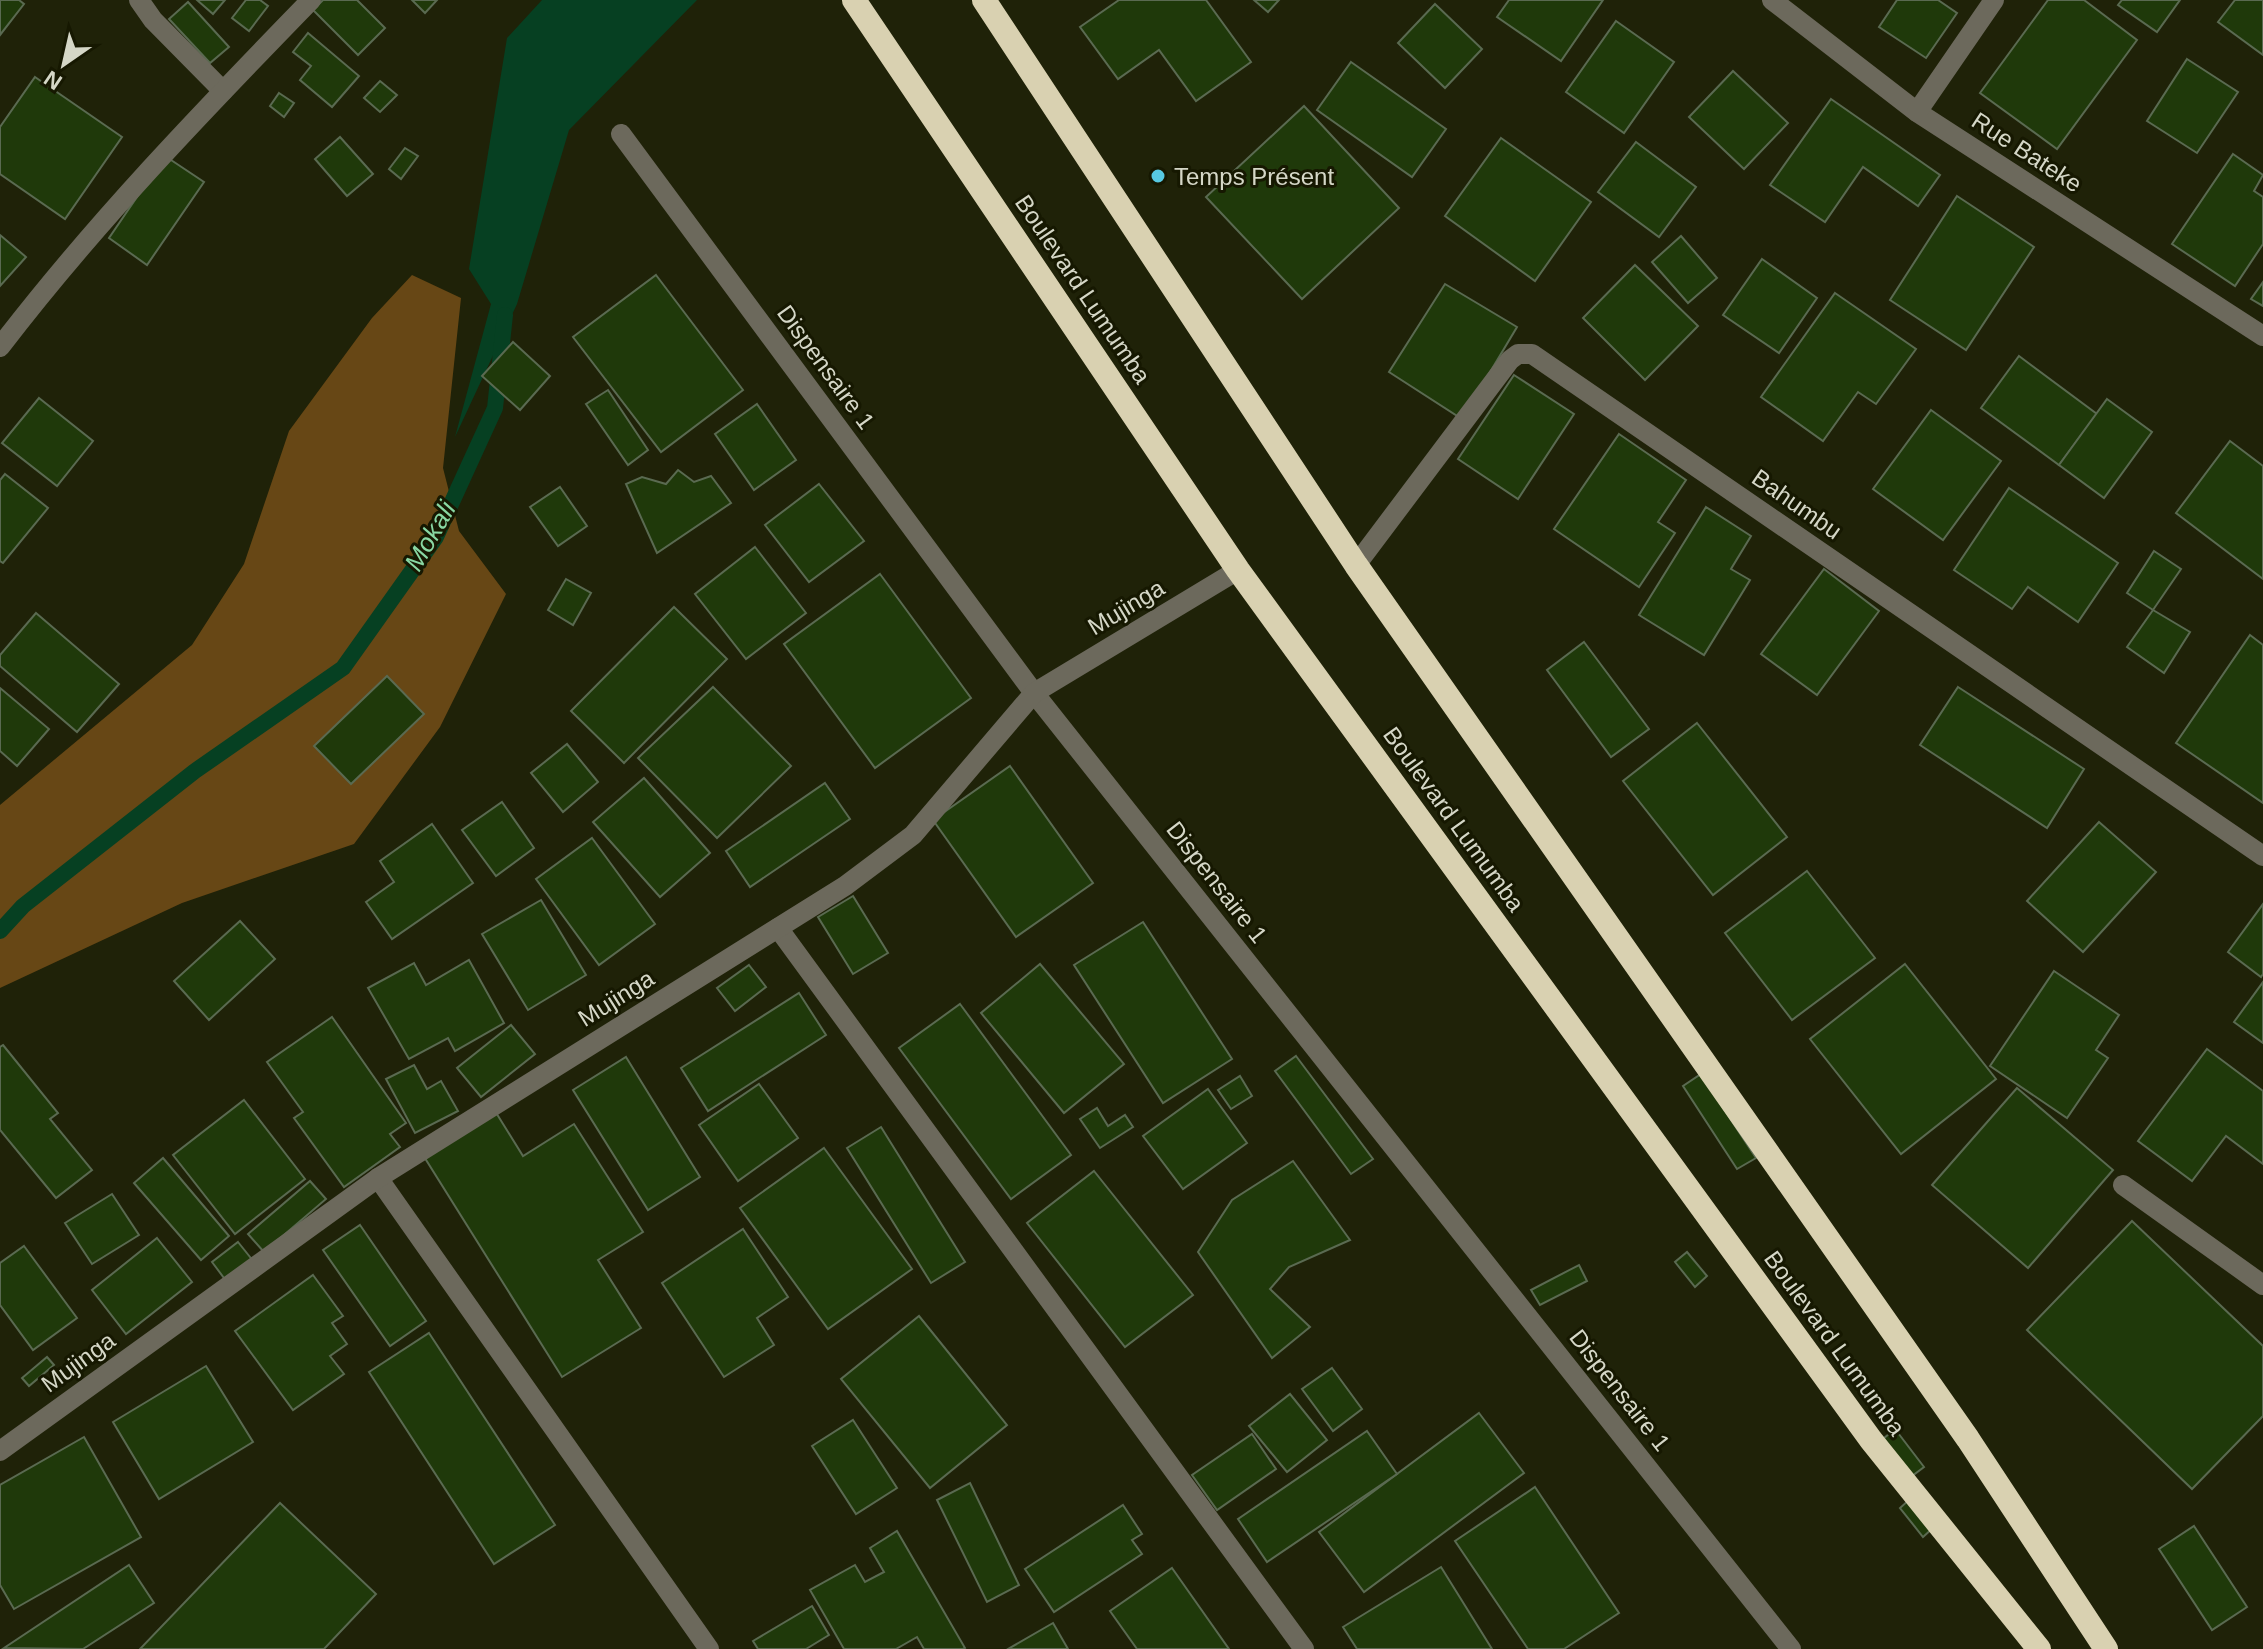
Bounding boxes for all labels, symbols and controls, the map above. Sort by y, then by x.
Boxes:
north arrow [24,24,104,104]
text: N [40,65,67,95]
street label: Rue Bateke [1967,107,2087,197]
place label: Temps Présent [1174,163,1334,190]
marker: Temps Présent [1149,167,1167,185]
street label: Boulevard Lumumba [1010,190,1156,389]
street label: Dispensaire 1 [772,300,880,434]
street label: Bahumbu [1747,463,1847,545]
water label: Mokali [398,495,462,576]
street label: Mujinga [1083,573,1170,640]
street label: Boulevard Lumumba [1378,721,1530,917]
street label: Dispensaire 1 [1161,816,1273,948]
street label: Mujinga [573,964,659,1032]
street label: Boulevard Lumumba [1759,1245,1911,1441]
street label: Dispensaire 1 [1564,1324,1676,1456]
street label: Mujinga [36,1326,120,1398]

